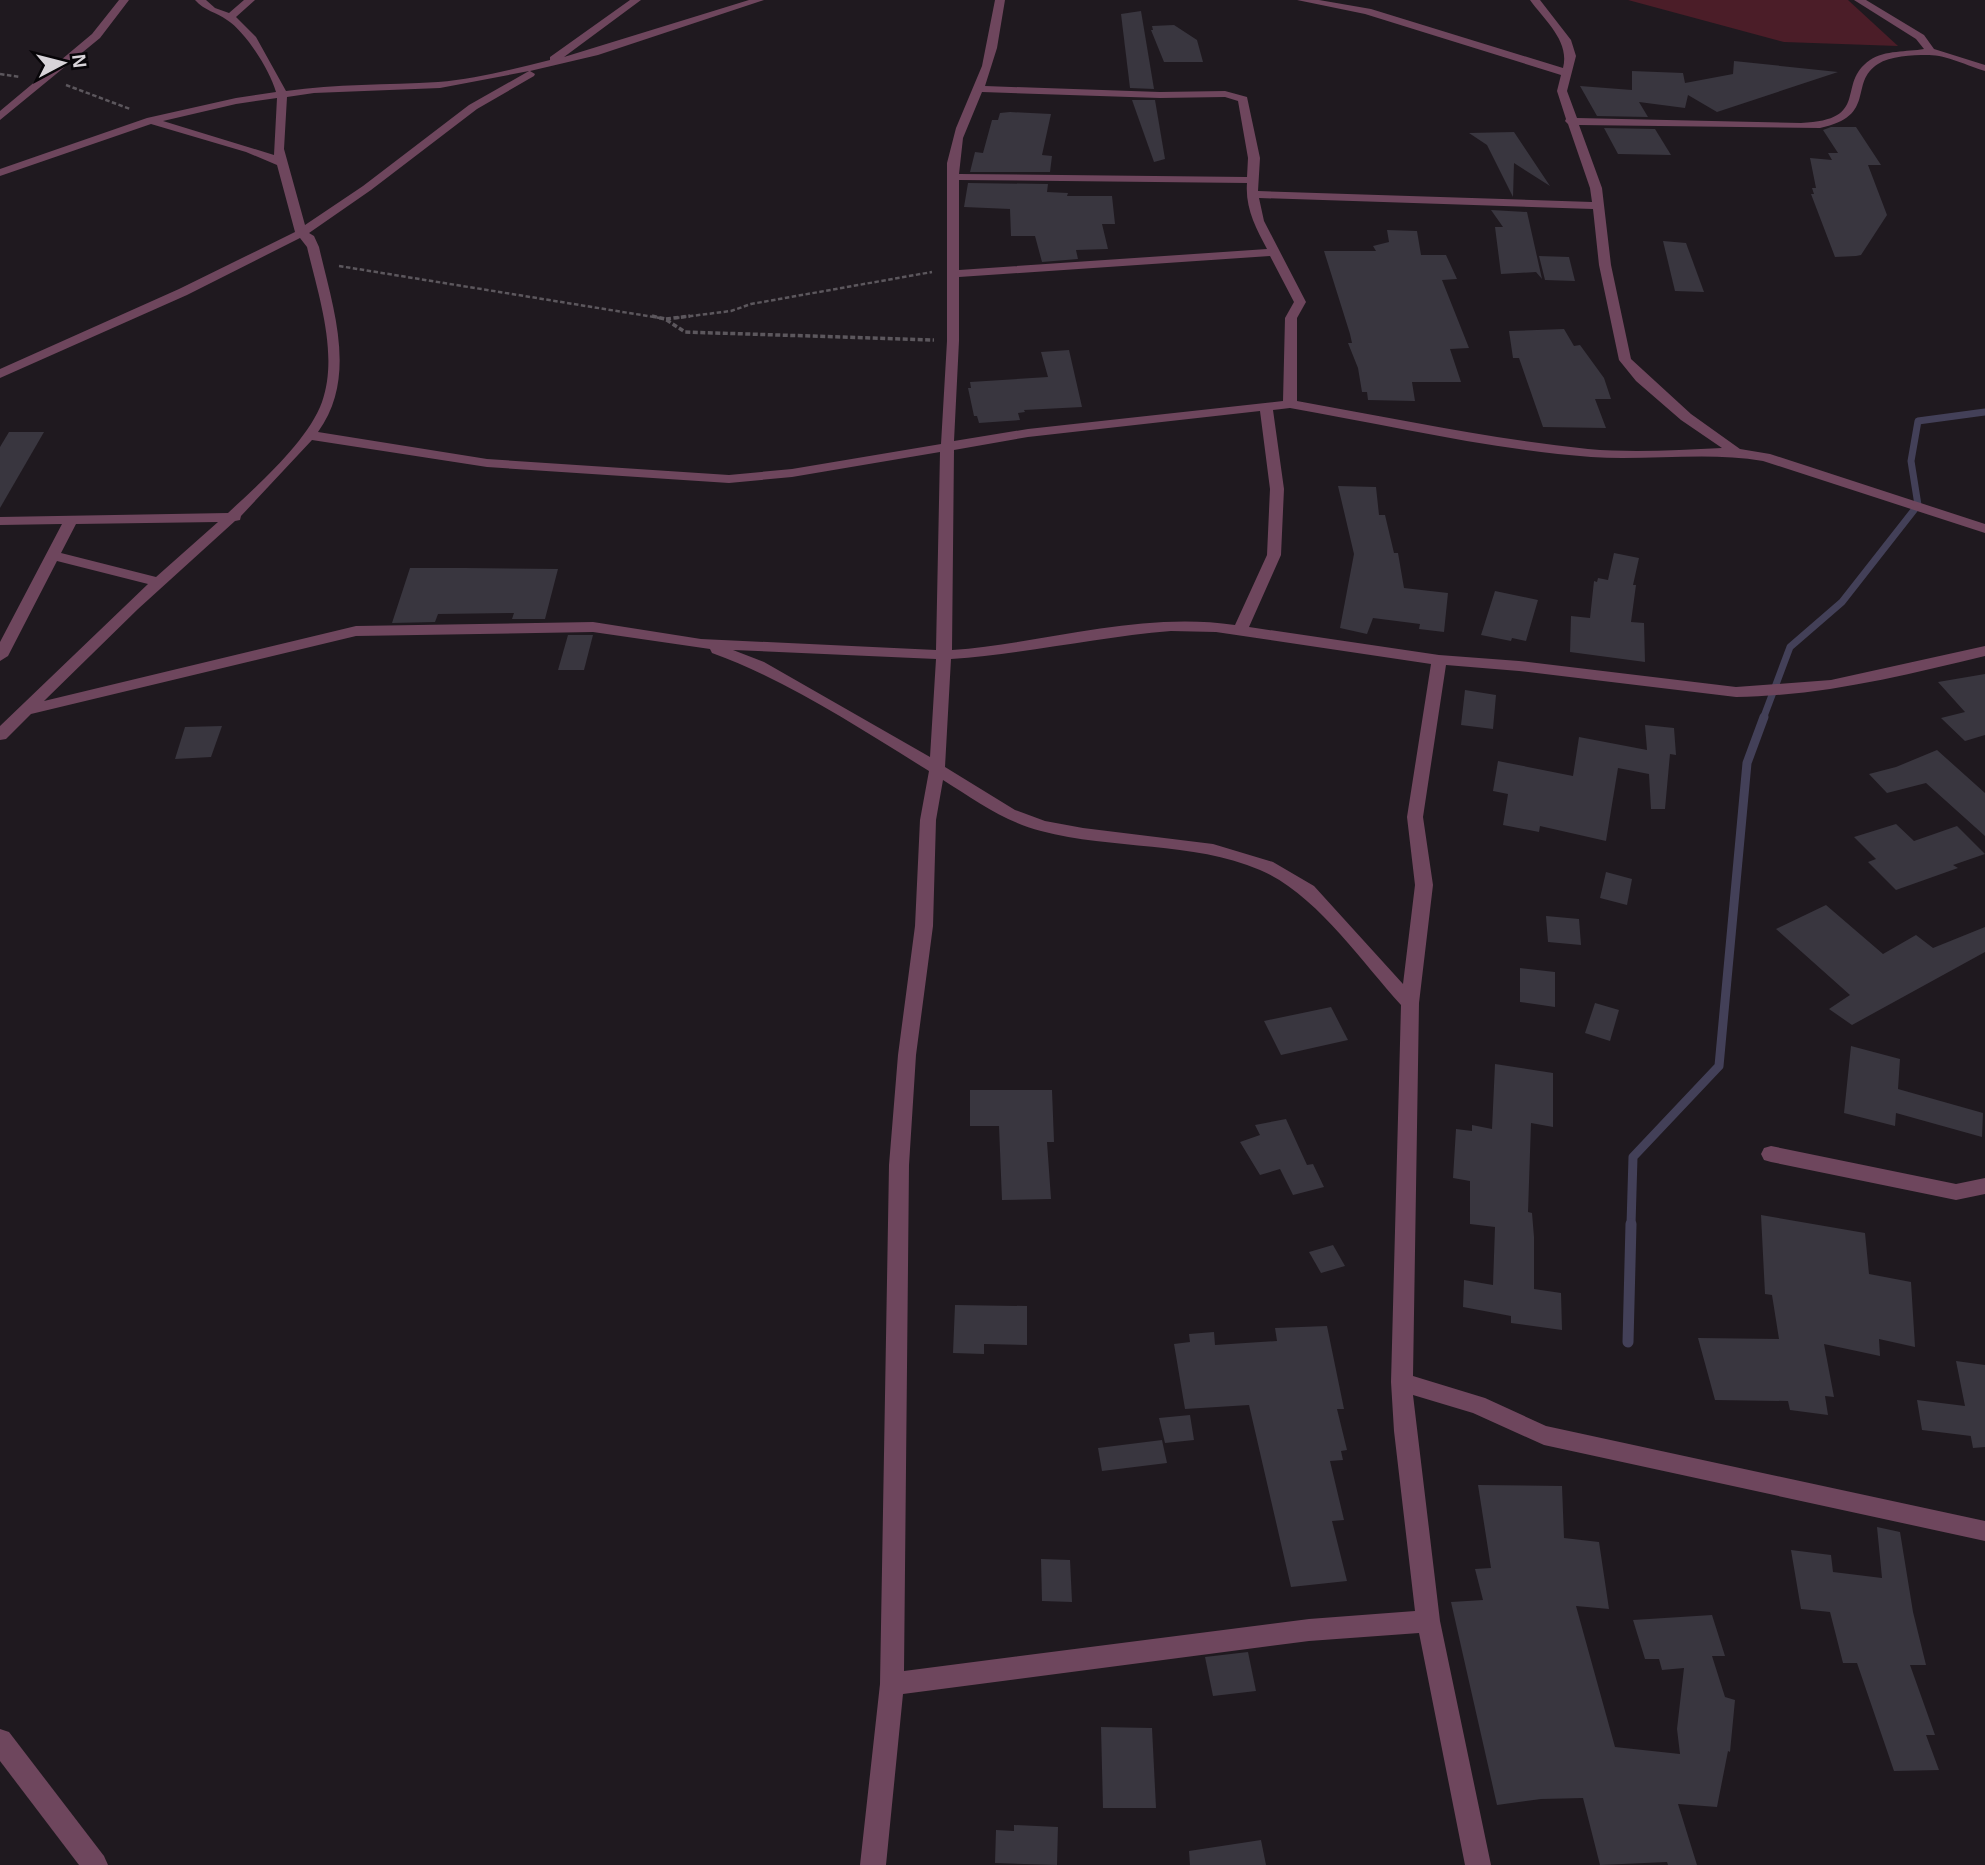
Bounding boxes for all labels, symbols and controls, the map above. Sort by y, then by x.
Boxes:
north arrow [28,28,98,98]
text: N [68,53,91,69]

